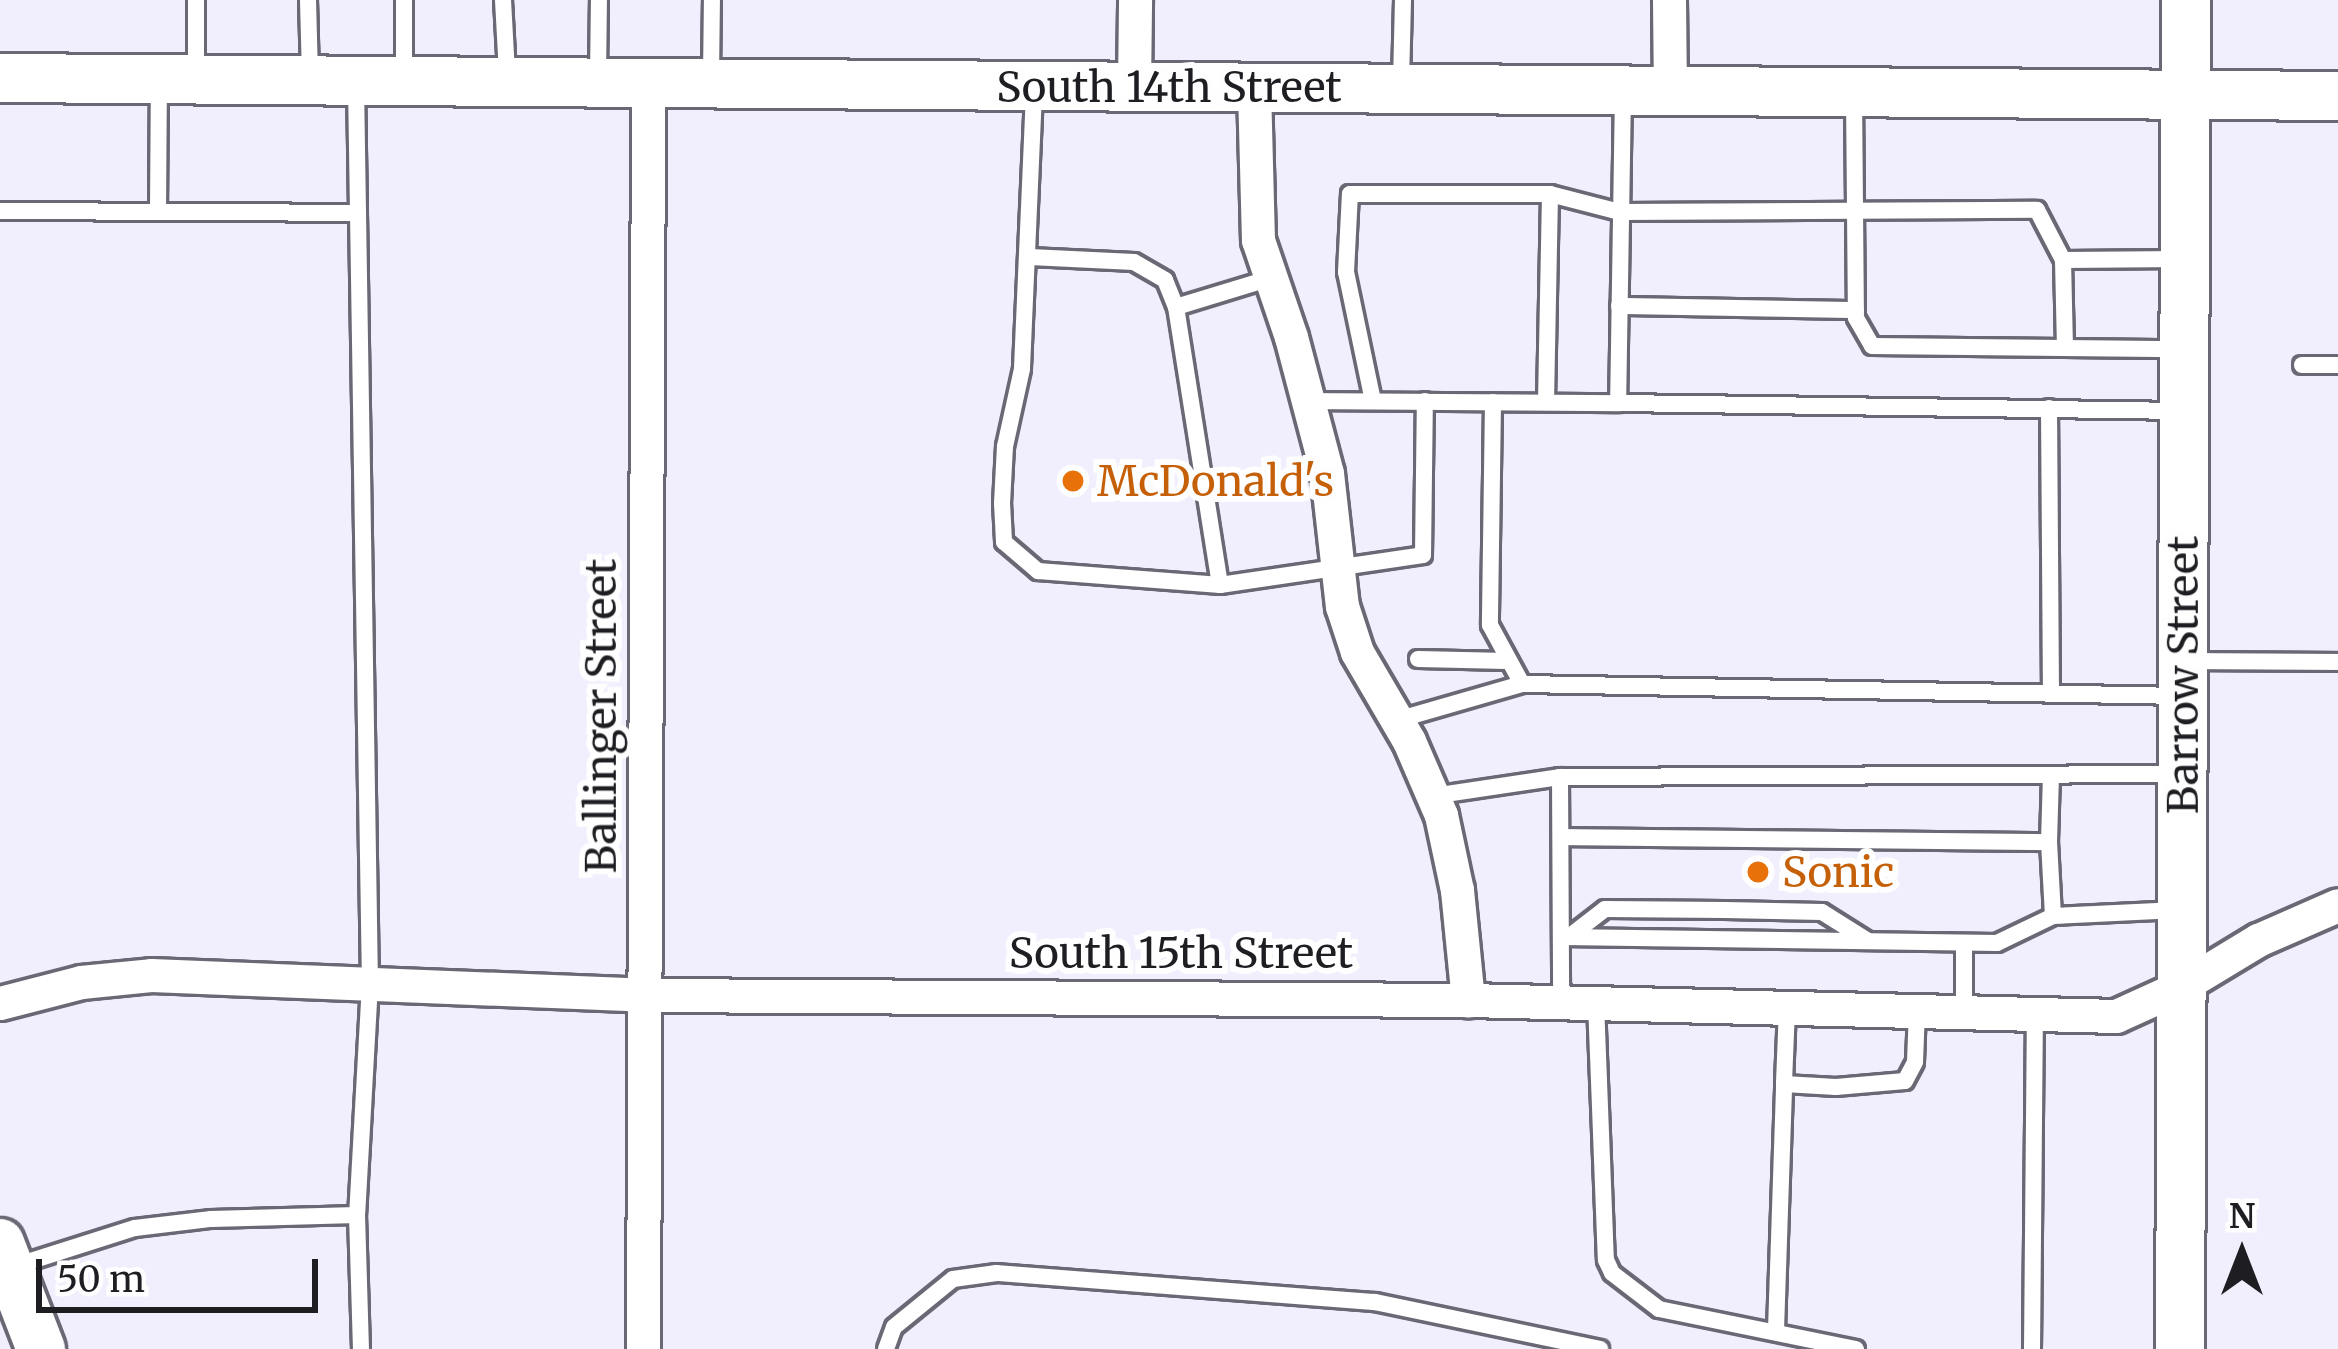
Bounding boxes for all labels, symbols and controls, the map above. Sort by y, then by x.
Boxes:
street label: South 14th Street [996,62,1342,112]
place label: McDonald's [1097,456,1334,506]
marker: McDonald's [1060,468,1086,494]
street label: Barrow Street [2158,536,2208,814]
street label: Ballinger Street [576,559,626,873]
place label: Sonic [1782,847,1894,897]
marker: Sonic [1745,859,1771,885]
street label: South 15th Street [1009,928,1353,978]
north arrow [2182,1193,2302,1313]
text: N [2229,1196,2255,1237]
scale bar [42,1235,324,1309]
text: 50 m [57,1257,145,1302]

